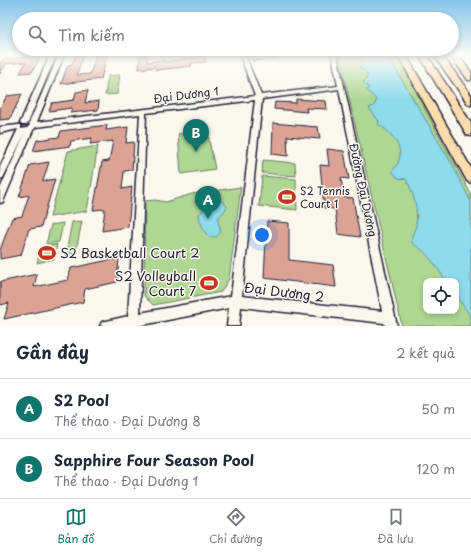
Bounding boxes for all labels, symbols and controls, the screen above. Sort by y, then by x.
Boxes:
search box [12,12,459,56]
icon: search [26,23,48,45]
text: Tìm kiếm [58,23,125,46]
street label: Đại Dương 1 [152,82,220,107]
pin: B [183,119,209,152]
street label: Đường Đại Dương [345,142,382,238]
place label: S2 Tennis Court 1 [300,182,350,212]
pin: A [195,186,221,219]
sports icon: S2 Tennis Court 1 [277,187,297,207]
your location [252,225,272,245]
sports icon: S2 Basketball Court 2 [37,243,57,263]
place label: S2 Basketball Court 2 [60,243,200,262]
place label: S2 Volleyball Court 7 [115,266,196,300]
sports icon: S2 Volleyball Court 7 [199,273,219,293]
street label: Đại Dương 2 [243,277,325,306]
map controls [423,278,459,314]
button: locate [423,278,459,314]
text: Gần đây [16,339,89,365]
text: 2 kết quả [396,343,455,362]
text: S2 Pool [54,388,109,411]
text: A [24,399,34,418]
text: 50 m [421,399,455,418]
text: Thể thao · Đại Dương 8 [54,411,201,430]
text: Sapphire Four Season Pool [54,448,254,471]
text: B [25,459,33,478]
text: 120 m [416,459,455,478]
text: Thể thao · Đại Dương 1 [54,471,198,490]
tab: Bản đồ [57,506,94,547]
tab: Chỉ đường [209,506,263,547]
tab: Đã lưu [378,506,414,547]

